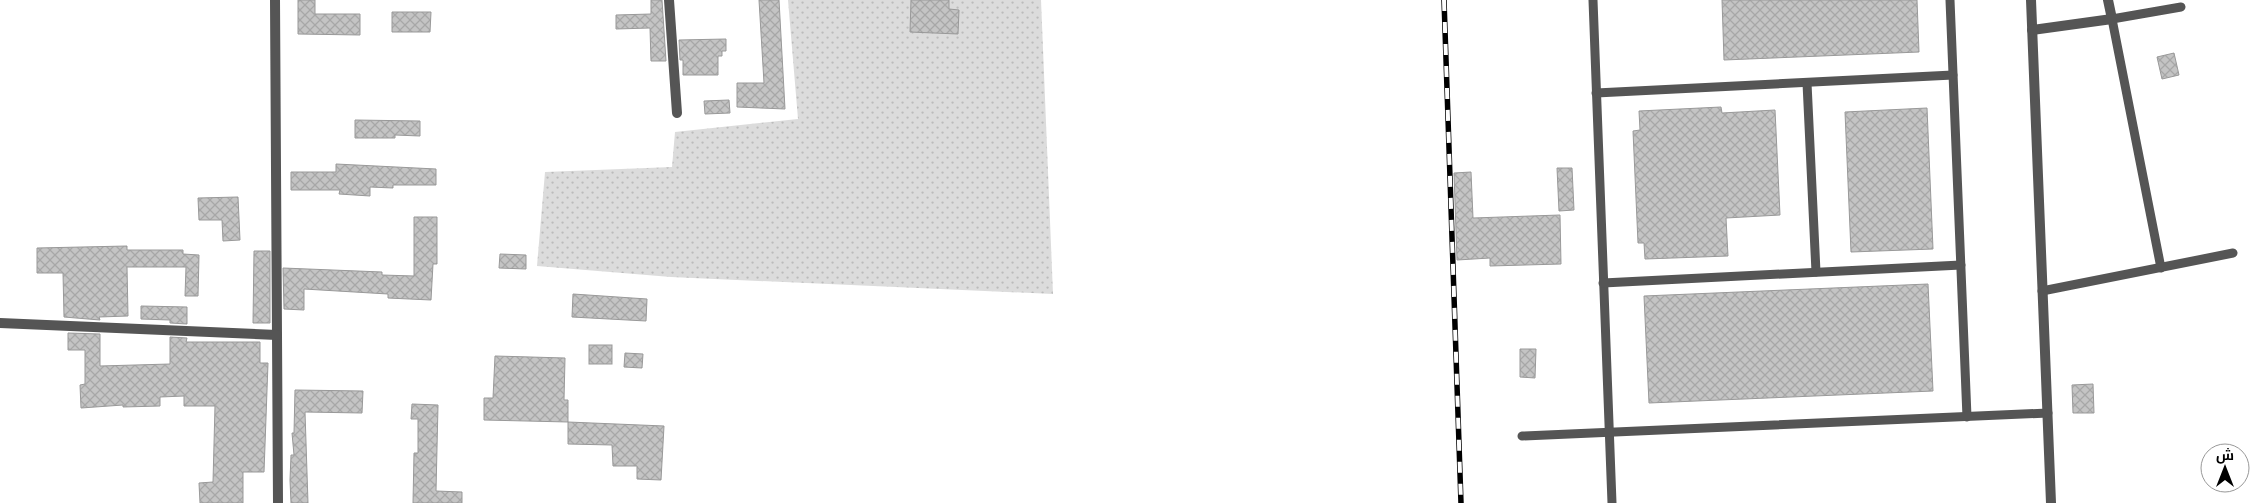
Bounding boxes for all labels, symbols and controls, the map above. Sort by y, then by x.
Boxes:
north arrow [2200,443,2250,493]
text: ش [2216,447,2234,464]

